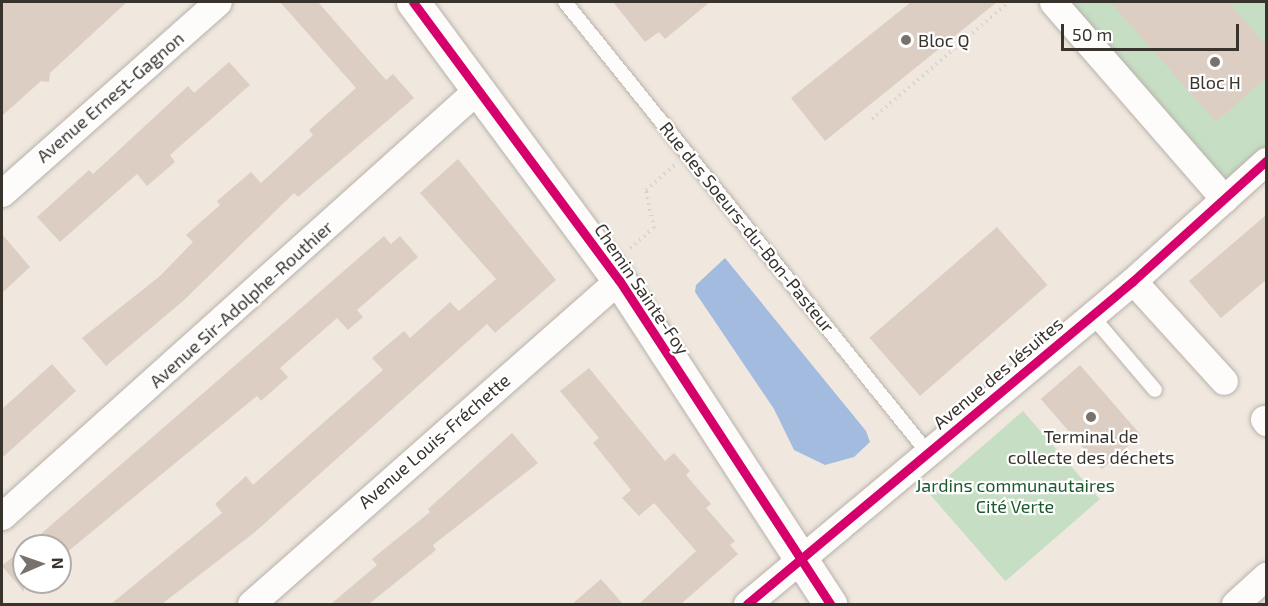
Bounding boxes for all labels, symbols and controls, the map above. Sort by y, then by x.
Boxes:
scale bar [1064,12,1242,50]
text: 50 m [1072,23,1112,45]
street label: Avenue Ernest-Gagnon [32,27,188,167]
place label: Bloc Q [918,29,970,51]
marker: Bloc Q [899,33,913,47]
marker: Bloc H [1208,55,1222,69]
place label: Bloc H [1189,71,1241,93]
street label: Rue des Soeurs-du-Bon-Pasteur [655,117,839,337]
street label: Avenue Sir-Adolphe-Routhier [145,216,337,392]
street label: Chemin Sainte-Foy [590,219,694,359]
street label: Avenue des Jésuites [929,312,1067,434]
street label: Avenue Louis-Fréchette [354,369,514,513]
marker: Terminal de collecte des déchets [1084,410,1098,424]
place label: Terminal de collecte des déchets [1008,426,1174,468]
park label: Jardins communautaires Cité Verte [915,475,1115,518]
north arrow [12,534,72,594]
text: N [49,557,68,570]

